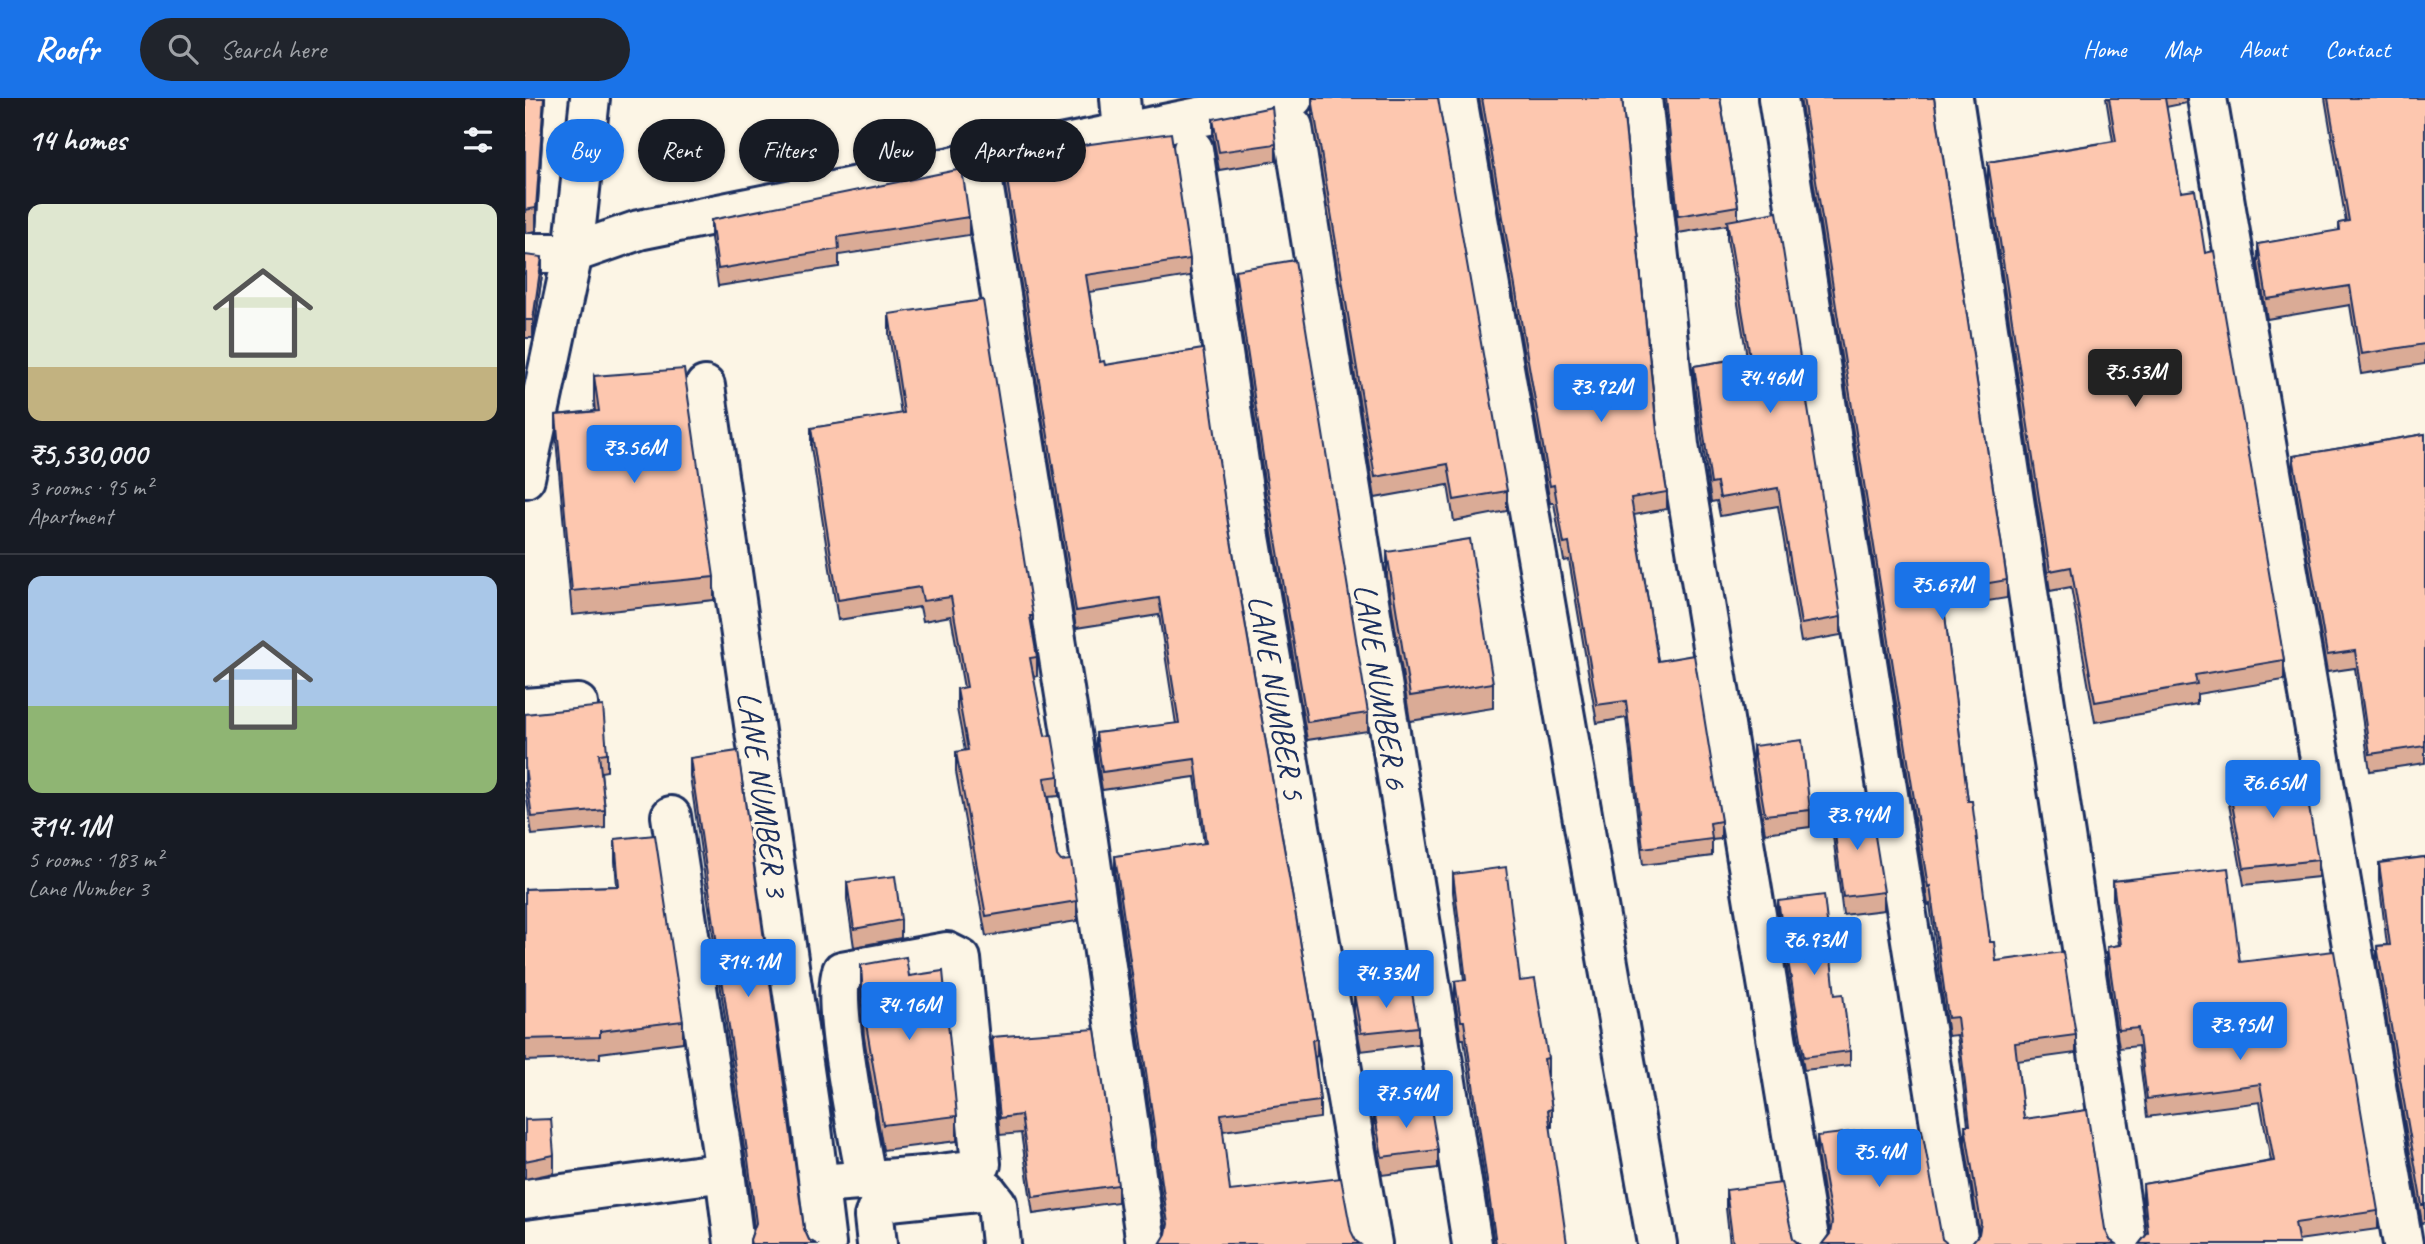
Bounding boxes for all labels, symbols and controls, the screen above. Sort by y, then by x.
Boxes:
search box [140,18,630,81]
text: Roofr [35,28,98,70]
icon: search [164,30,202,68]
text: Search here [220,33,326,66]
text: Home [2083,34,2126,64]
text: Map [2164,34,2201,64]
text: About [2239,34,2287,64]
text: Contact [2325,34,2390,64]
chip: Buy [546,119,624,182]
chip: Rent [638,119,725,182]
chip: Filters [739,119,839,182]
chip: New [853,119,936,182]
chip: Apartment [950,119,1086,182]
text: 14 homes [28,121,126,159]
icon: filters [459,121,497,159]
icon: home [200,250,326,376]
pin: ₹5.53M [2078,350,2192,409]
pin: ₹4.46M [1713,356,1827,415]
text: ₹5.53M [2104,357,2166,386]
text: ₹4.46M [1738,363,1802,392]
pin: ₹3.92M [1544,364,1658,424]
text: ₹3.92M [1570,372,1632,401]
pin: ₹3.56M [577,426,691,485]
text: ₹3.56M [603,433,665,462]
text: ₹5,530,000 [28,435,147,473]
text: 3 rooms · 95 m² [28,473,152,502]
text: Apartment [28,502,113,531]
pin: ₹5.67M [1885,562,1999,622]
text: ₹5.67M [1911,570,1973,599]
street label: LANE NUMBER 6 [1344,581,1418,793]
street label: LANE NUMBER 5 [1238,592,1316,805]
icon: home [200,622,326,748]
street label: LANE NUMBER 3 [728,689,799,902]
pin: ₹6.65M [2216,760,2330,820]
text: ₹6.65M [2241,768,2305,797]
pin: ₹3.94M [1800,792,1914,852]
text: ₹3.94M [1826,800,1888,829]
text: ₹14.1M [28,807,110,845]
text: 5 rooms · 183 m² [28,845,163,874]
text: Lane Number 3 [28,874,149,903]
pin: ₹6.93M [1757,918,1871,977]
text: ₹6.93M [1783,925,1845,954]
pin: ₹14.1M [691,940,805,999]
text: ₹14.1M [717,947,779,976]
pin: ₹4.33M [1329,950,1443,1010]
text: ₹4.33M [1355,958,1417,987]
pin: ₹4.16M [852,982,966,1042]
text: ₹4.16M [877,990,941,1019]
pin: ₹3.95M [2183,1002,2297,1062]
text: ₹3.95M [2209,1010,2271,1039]
pin: ₹7.54M [1349,1070,1463,1130]
text: ₹7.54M [1375,1078,1437,1107]
pin: ₹5.4M [1830,1130,1928,1189]
text: ₹5.4M [1853,1137,1905,1166]

